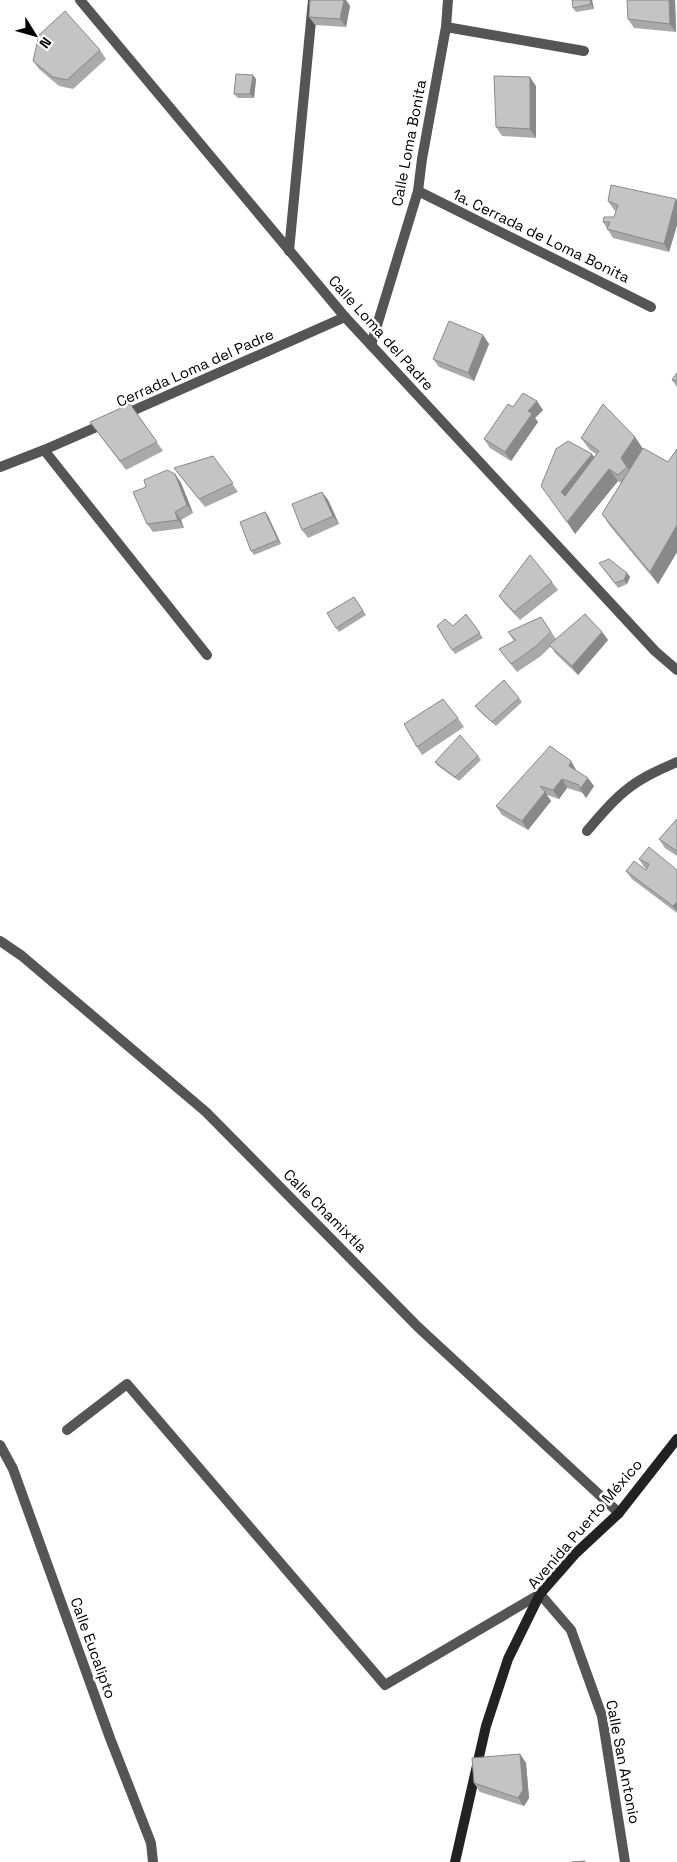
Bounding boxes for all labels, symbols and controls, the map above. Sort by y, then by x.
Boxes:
north arrow [10,10,60,60]
text: N [35,34,55,52]
street label: Calle Loma Bonita [387,78,430,208]
street label: 1a. Cerrada de Loma Bonita [449,184,633,287]
street label: Calle Loma del Padre [325,271,438,394]
street label: Cerrada Loma del Padre [113,324,276,411]
street label: Calle Chamixtla [280,1165,371,1257]
street label: Avenida Puerto México [523,1455,646,1592]
street label: Calle Eucalipto [66,1595,121,1701]
street label: Calle San Antonio [602,1699,645,1825]

